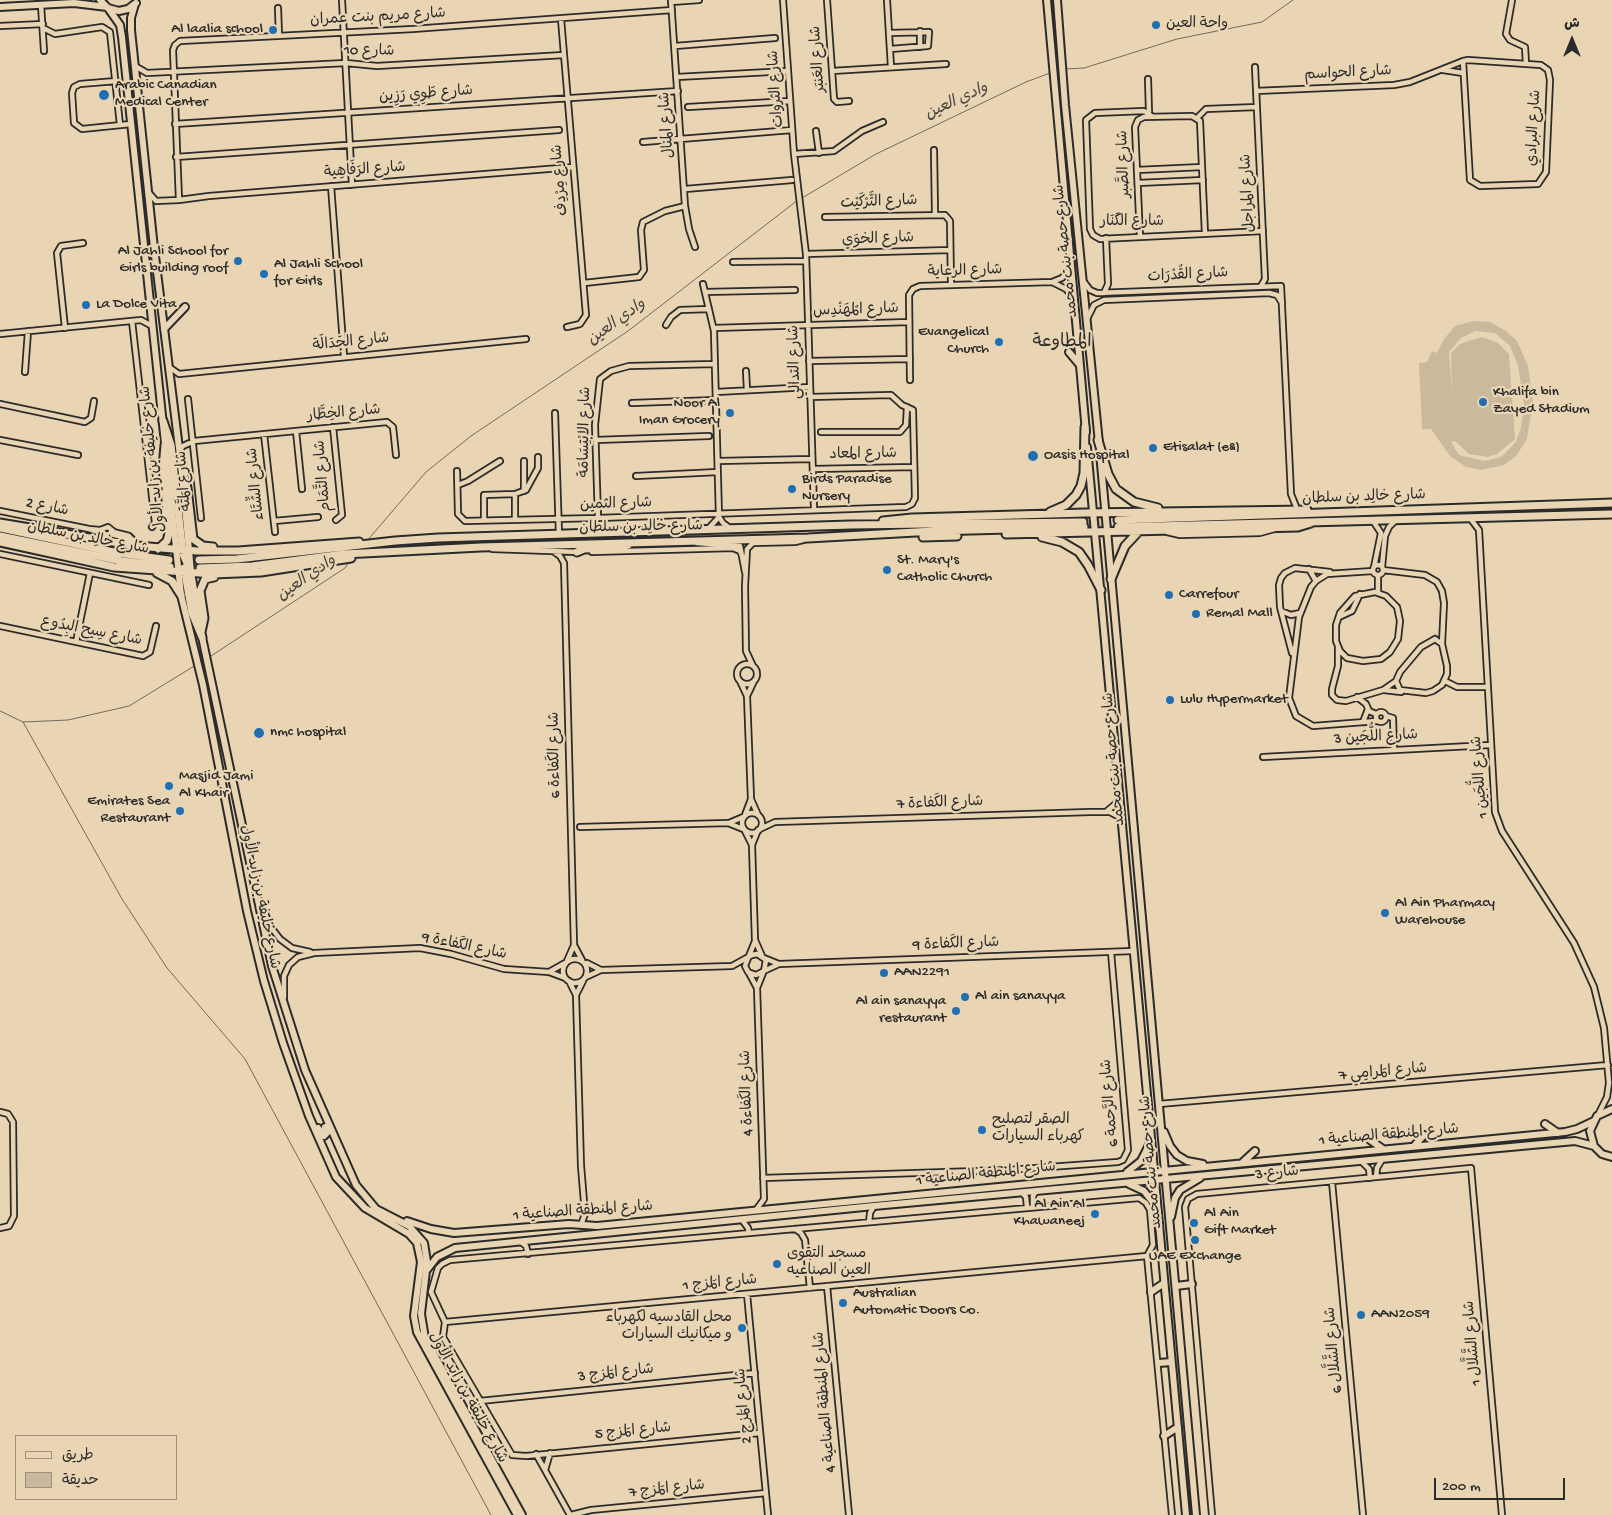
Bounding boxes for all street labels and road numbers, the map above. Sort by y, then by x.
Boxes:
street label: شارع مريم بنت عمران [310,5,446,31]
street label: شارع العَنبَر [808,25,830,93]
street label: شارع 10 [344,43,394,61]
street label: شارع الثروات [765,50,789,128]
street label: شارع الحواسم [1304,63,1392,85]
street label: شارع طَوِي رَزِين [378,83,474,107]
street label: شارع البرادي [1524,89,1546,167]
street label: شارع المنال [657,91,679,159]
street label: شارع الصَّبر [1115,130,1135,198]
street label: شارع مِرْدِف [549,144,573,216]
street label: شارع المراجل [1238,153,1260,233]
street label: شارع الرَفَاهِية [324,159,406,183]
street label: شارع حصة بنت محمد [1051,183,1083,319]
street label: شارع التَّرْكَيْت [840,193,918,213]
street label: شارع الكَنَار [1100,214,1164,232]
street label: شارع الخوَي [842,230,914,250]
street label: شارع الرعاية [927,262,1003,282]
street label: شارع القُدْرَات [1147,265,1229,287]
street label: شارع المُهَنْدِس [813,301,899,321]
street label: شارع التدالي [786,325,806,399]
street label: شارع الجَدَالَة [312,330,390,356]
street label: شارع خليفة بن زايد الأول [137,385,171,533]
street label: شارع الابْتِسَامَة [576,386,596,478]
street label: شارع الخِطَّار [306,402,382,426]
street label: شارع التَّمَام [312,439,336,513]
street label: شارع المعاد [829,445,897,465]
street label: شارع الشِّتَاء [244,447,270,521]
street label: شارع المَتَّة [173,450,197,512]
street label: شارع خالِد بن سلطان [1302,487,1426,509]
street label: شارع 2 [24,495,70,521]
street label: شارع الثمين [580,495,652,515]
street label: شارع خالِد بن سلطان [26,518,150,560]
street label: شارع خالِد بن سلطان [579,518,703,538]
street label: شارع سِيح البِدُوع [39,613,143,651]
street label: شارع حصة بنت محمد [1100,692,1130,826]
street label: شارع الكَفاءة 6 [546,712,566,798]
street label: شارع اللُّجَين 3 [1333,727,1419,749]
street label: شارع اللُّجَين 1 [1468,735,1494,819]
street label: شارع الكَفاءة 7 [896,793,984,815]
street label: شارع خليفة بن زايد الأول [235,823,283,971]
street label: شارع الكَفاءة 9 [420,929,508,965]
street label: شارع الكَفاءة 9 [912,934,1000,956]
street label: شارع الكَفاءة 4 [738,1050,758,1136]
street label: شارع الرَّحمة 6 [1098,1058,1124,1148]
street label: شارع المَرامِي 7 [1338,1060,1428,1086]
street label: شارع حصة بنت محمد [1137,1095,1167,1229]
street label: شارع المنطقة الصناعية 1 [1318,1121,1460,1151]
street label: شارع المنطقة الصناعية 1 [915,1159,1057,1191]
street label: شارع 3 [1254,1163,1300,1185]
street label: شارع المنطقة الصناعية 1 [512,1198,654,1226]
street label: شارع المَزج 1 [682,1272,758,1296]
street label: شارع الشَّلَّال 1 [1461,1300,1487,1386]
street label: شارع الشَّلَّال 6 [1322,1306,1348,1394]
street label: شارع خليفة بن زايد الأول [424,1329,510,1467]
street label: شارع المنطقة الصناعية 4 [811,1331,841,1473]
street label: شارع المَزج 3 [577,1361,655,1387]
street label: شارع المَزج 2 [733,1367,757,1445]
street label: شارع المَزج 5 [594,1420,672,1444]
street label: شارع المَزج 7 [628,1477,706,1503]

